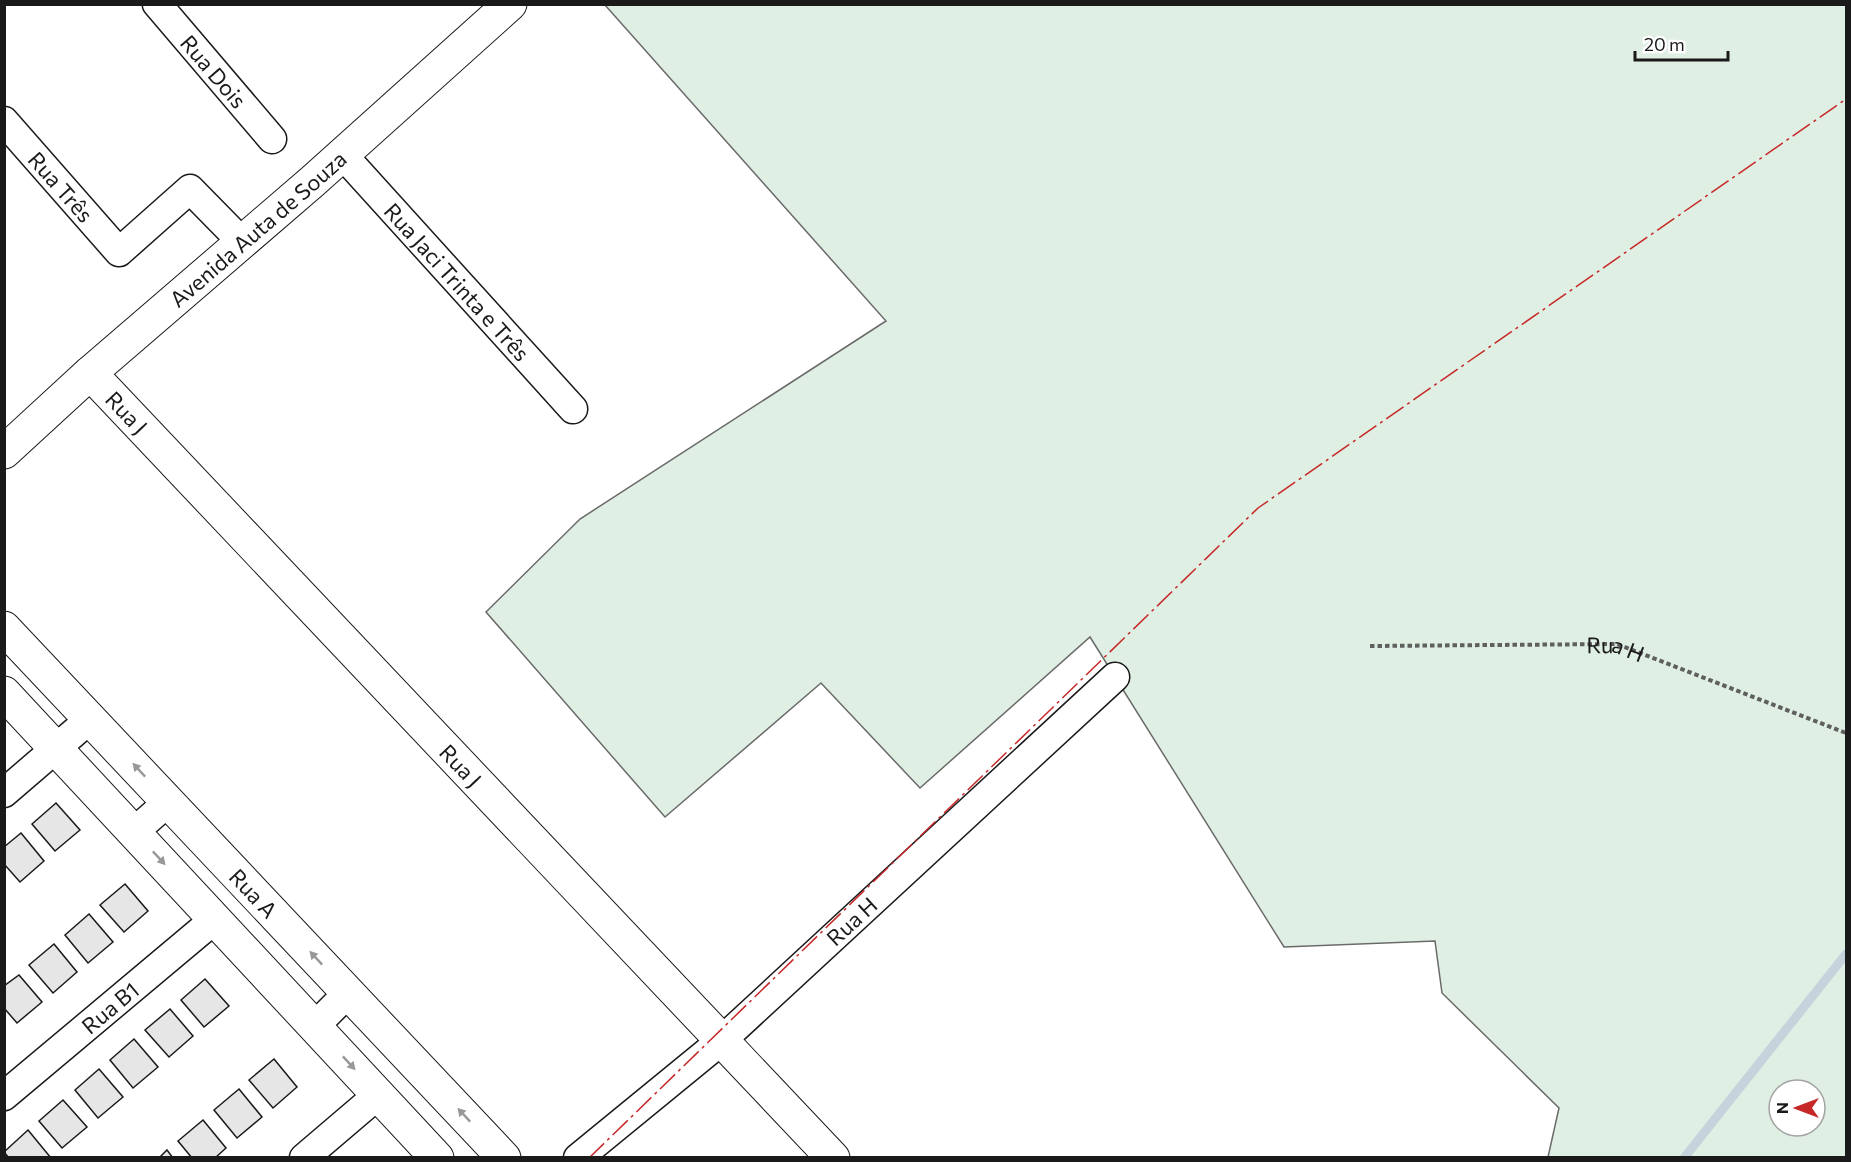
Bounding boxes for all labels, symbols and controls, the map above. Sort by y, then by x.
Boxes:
scale bar [1635,24,1728,62]
street label: Rua Dois [175,29,253,113]
text: 20 m [1644,33,1685,55]
street label: Avenida Auta de Souza [164,145,351,312]
street label: Rua Três [23,146,100,227]
street label: Rua Jaci Trinta e Três [379,197,536,366]
street label: Rua J [100,385,154,439]
street label: Rua H [1586,630,1649,667]
street label: Rua J [435,738,488,792]
one-way arrow [132,763,146,778]
one-way arrow [152,851,166,866]
street label: Rua A [224,862,283,923]
street label: Rua H [820,891,882,951]
one-way arrow [310,951,323,966]
street label: Rua B1 [76,976,144,1039]
one-way arrow [342,1055,356,1070]
north arrow [1767,1078,1827,1138]
text: N [1772,1102,1791,1114]
one-way arrow [458,1108,471,1123]

